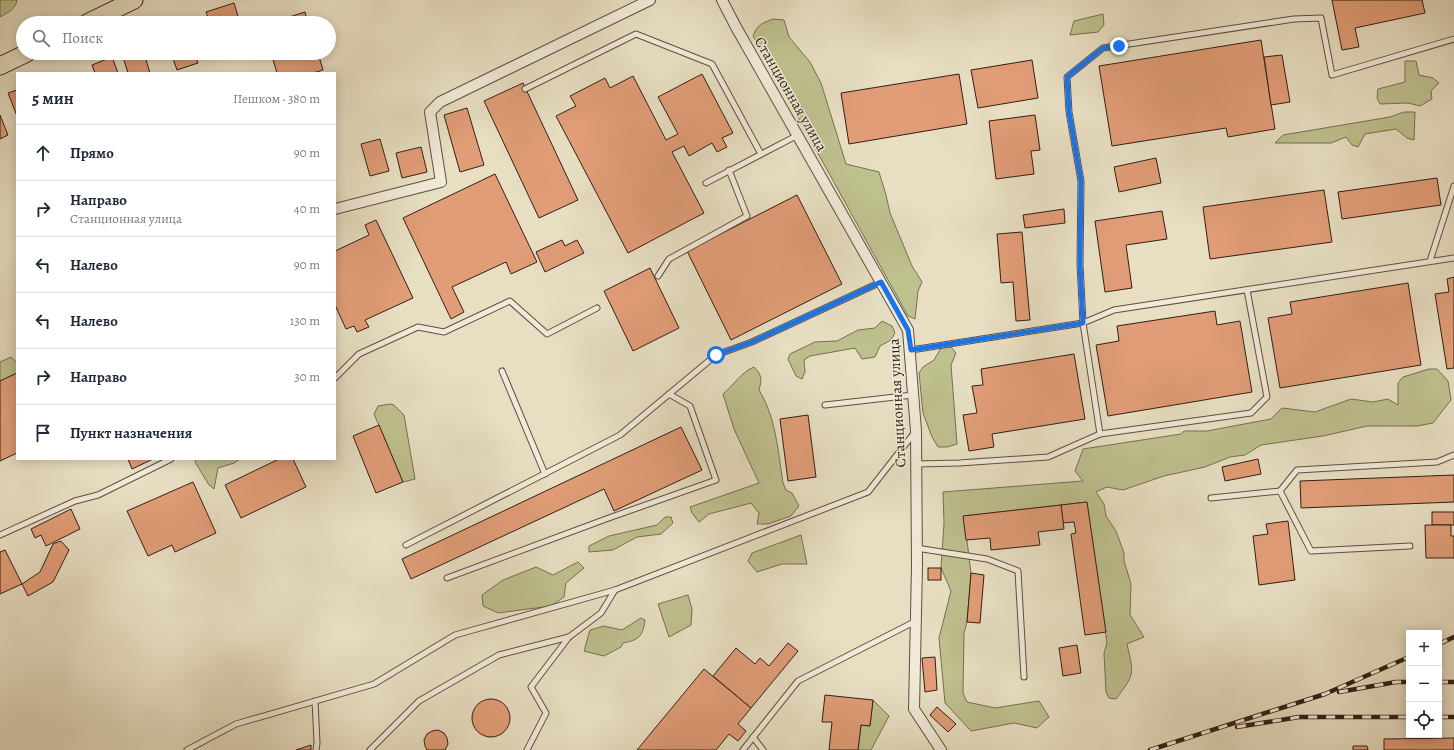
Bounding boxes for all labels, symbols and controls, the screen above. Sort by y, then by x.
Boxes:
search box [16,16,336,60]
icon: search [30,27,52,49]
text: Поиск [62,28,103,48]
street label: Станционная улица [750,33,832,155]
route end [1110,37,1128,55]
text: 5 мин [32,87,74,110]
text: Пешком · 380 m [233,90,320,107]
icon: ahead [32,142,54,164]
text: Прямо [70,143,114,163]
text: 90 m [294,144,320,161]
text: Направо [70,190,127,210]
icon: right [32,198,54,220]
text: 40 m [294,200,320,217]
text: Станционная улица [70,210,182,227]
icon: left [32,254,54,276]
text: Налево [70,255,118,275]
text: 90 m [294,256,320,273]
icon: left [32,310,54,332]
text: Налево [70,311,118,331]
text: 130 m [290,312,320,329]
street label: Станционная улица [884,338,910,468]
route start [707,346,725,364]
icon: right [32,366,54,388]
text: Направо [70,367,127,387]
text: 30 m [294,368,320,385]
icon: arrive [32,422,54,444]
text: Пункт назначения [70,423,192,443]
map controls [1406,630,1442,738]
button: + [1406,630,1442,666]
button: − [1406,666,1442,702]
button: locate [1406,702,1442,738]

